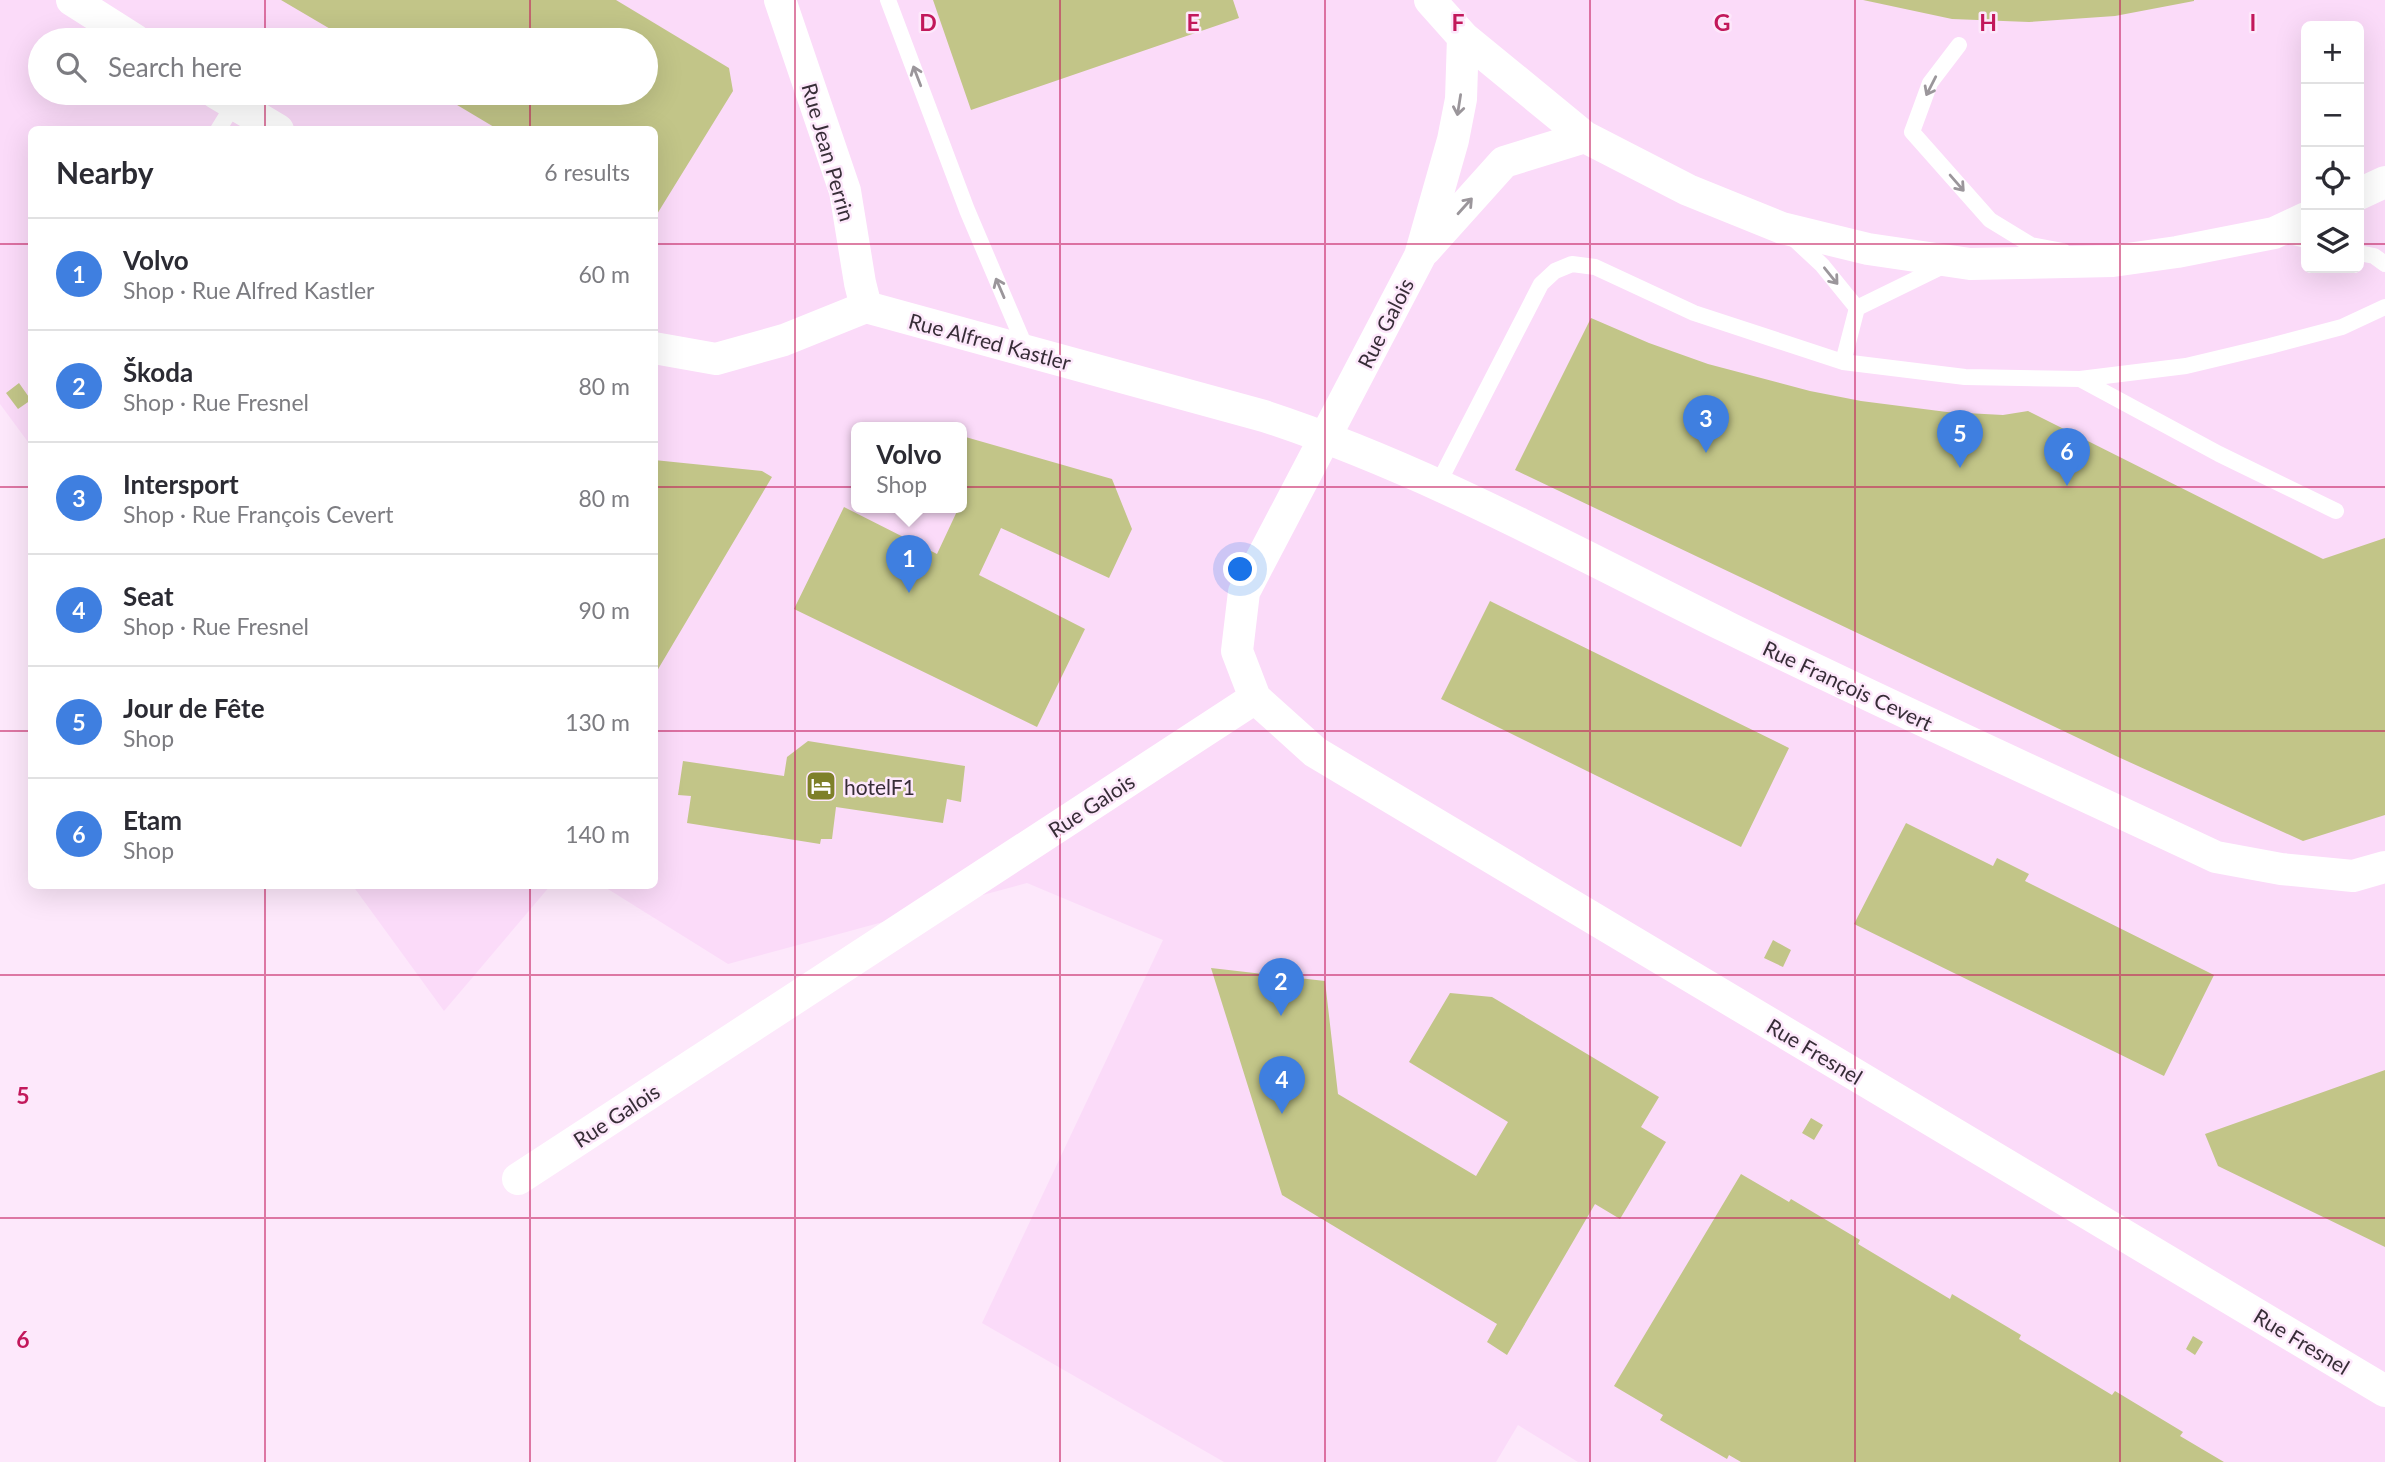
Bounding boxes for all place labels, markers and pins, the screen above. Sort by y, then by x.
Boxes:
pin: 3 [1683,395,1729,453]
pin: 5 [1937,410,1983,468]
pin: 6 [2044,428,2090,486]
pin: 1 [886,535,932,593]
hotel icon: hotelF1 [804,769,838,803]
place label: hotelF1 [844,774,915,799]
pin: 2 [1258,958,1304,1016]
pin: 4 [1259,1056,1305,1114]

